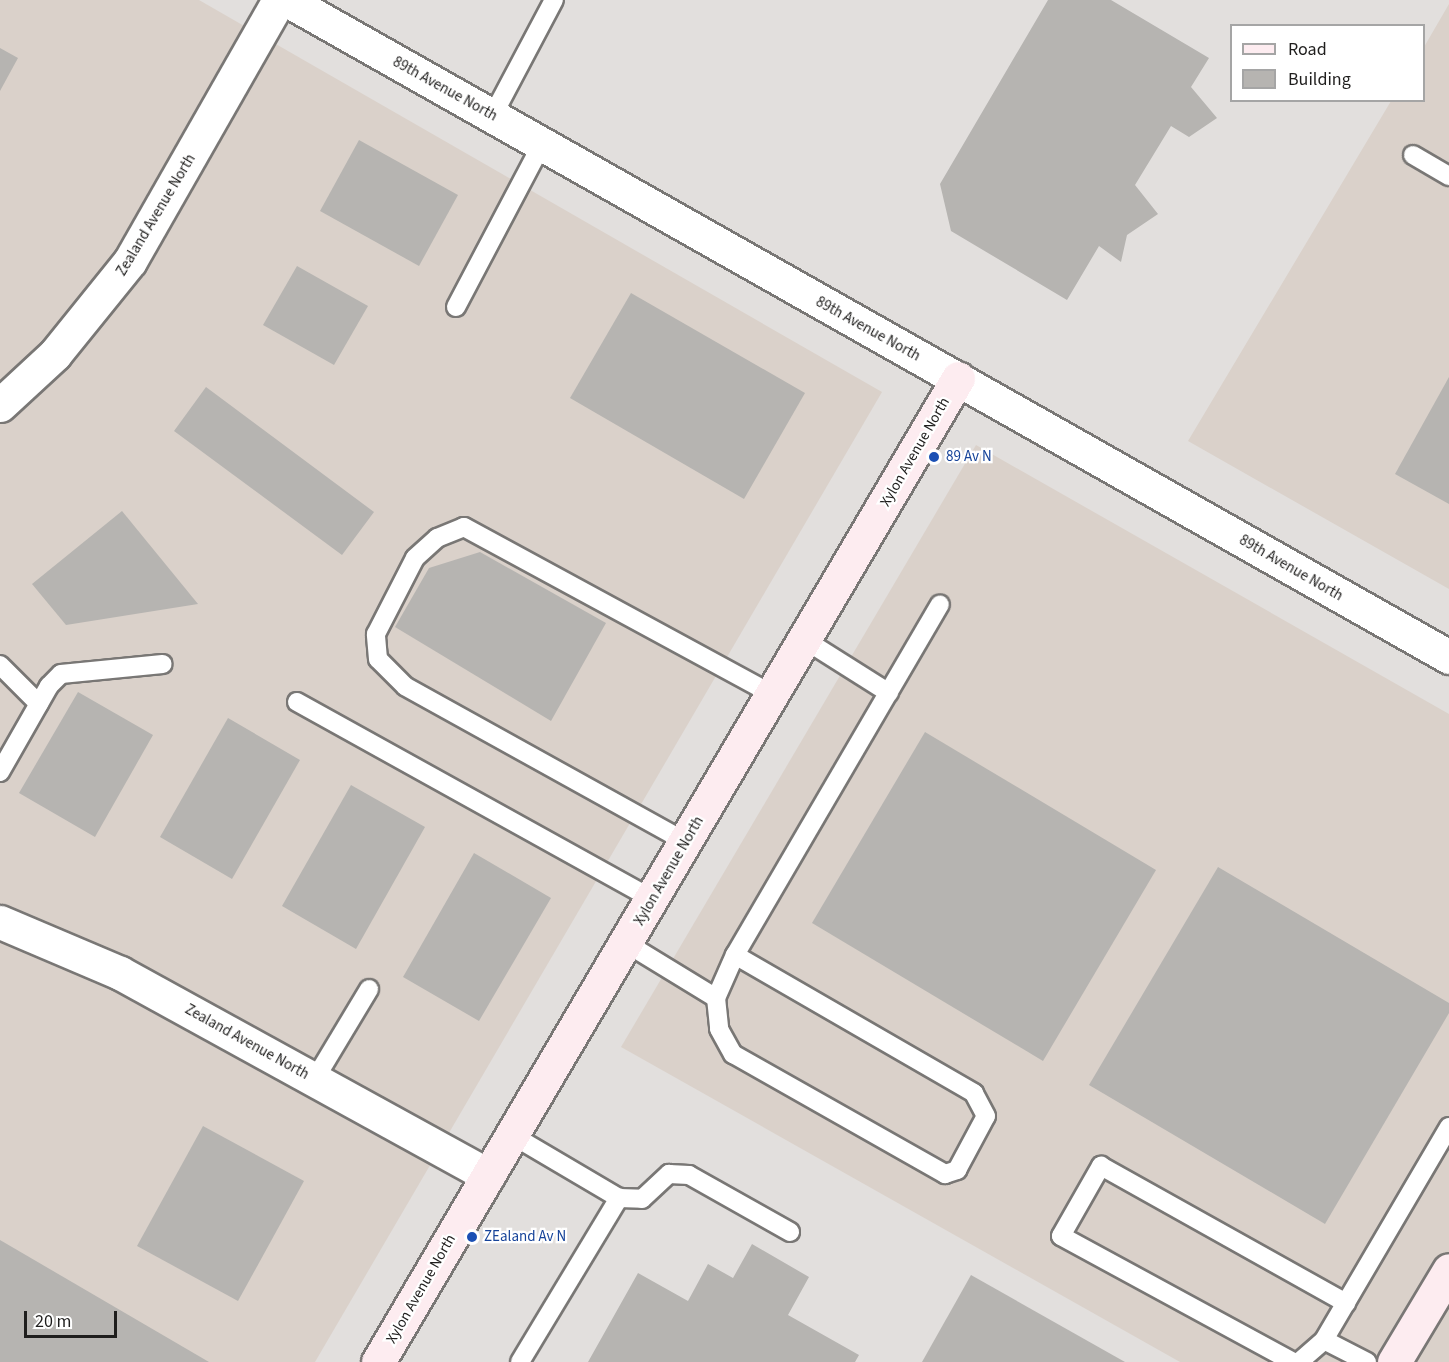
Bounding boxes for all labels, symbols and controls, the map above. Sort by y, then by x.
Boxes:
legend [1230,24,1425,102]
text: Road [1288,37,1327,62]
street label: 89th Avenue North [390,53,500,125]
text: Building [1288,67,1351,92]
street label: Zealand Avenue North [112,151,200,279]
street label: 89th Avenue North [813,293,923,365]
street label: Xylon Avenue North [876,394,954,510]
place label: 89 Av N [946,448,992,466]
marker: 89 Av N [927,450,941,464]
street label: 89th Avenue North [1236,531,1346,605]
street label: Xylon Avenue North [630,813,708,929]
street label: Zealand Avenue North [182,1000,312,1084]
place label: ZEaland Av N [484,1228,566,1246]
marker: ZEaland Av N [465,1230,479,1244]
street label: Xylon Avenue North [382,1231,460,1347]
scale bar [27,1299,120,1337]
text: 20 m [35,1309,71,1334]

